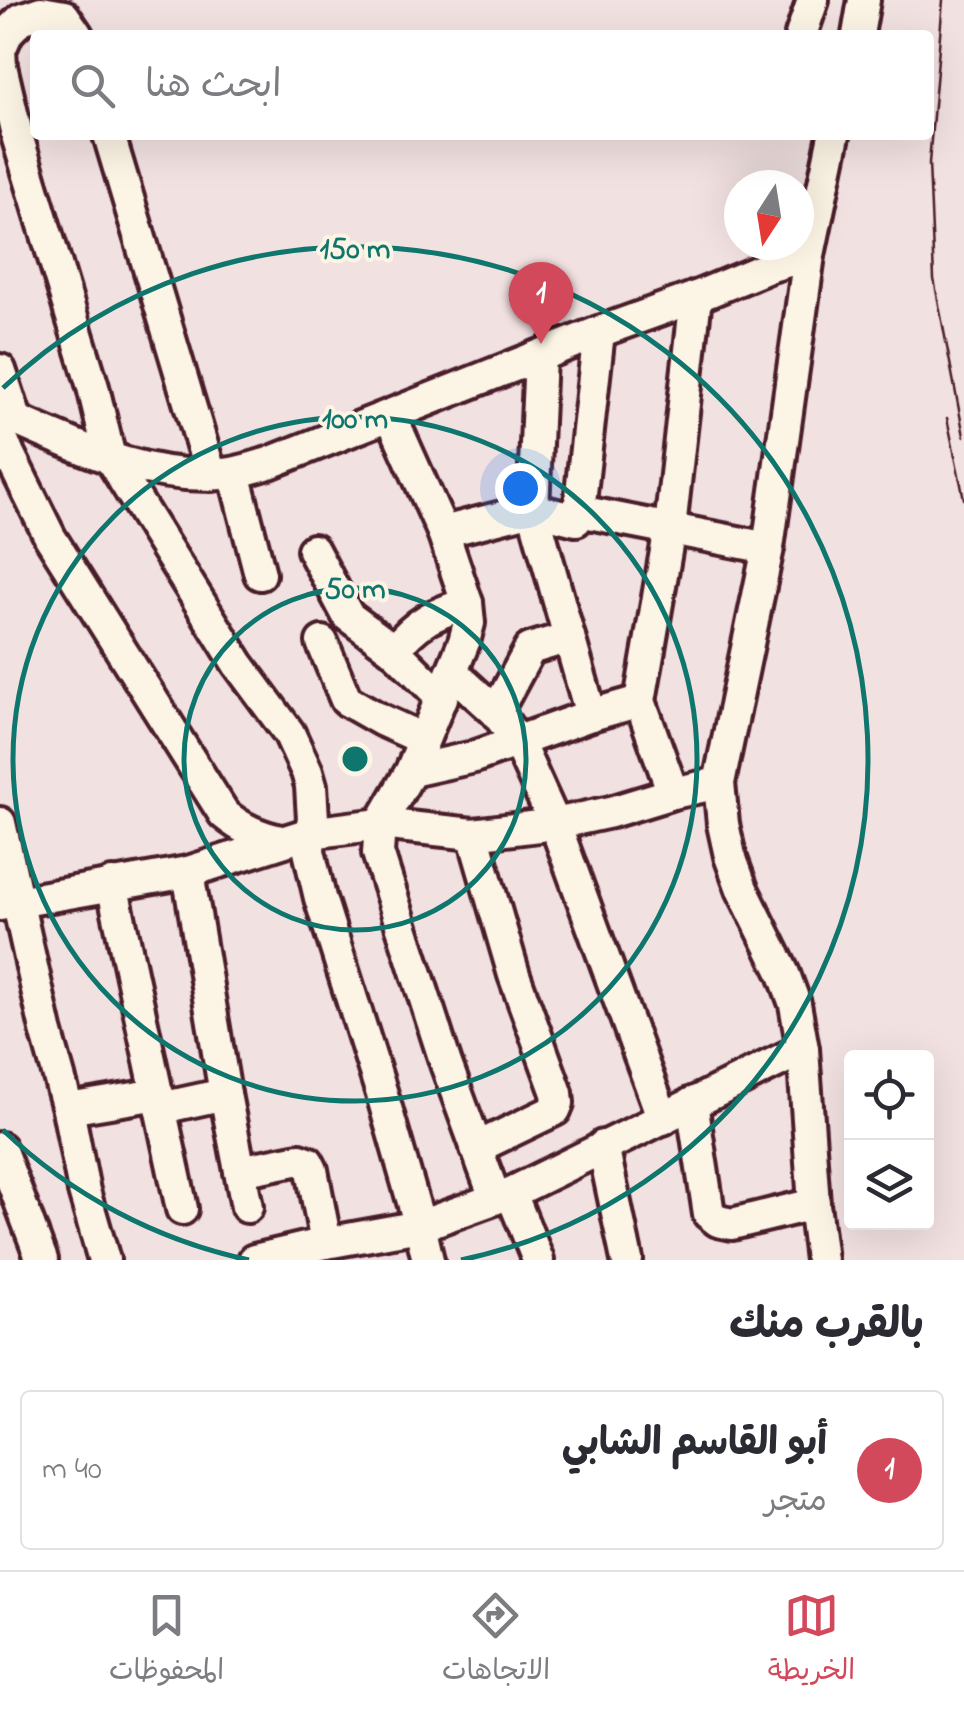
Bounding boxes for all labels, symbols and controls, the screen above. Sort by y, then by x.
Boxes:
search box [30,30,934,140]
icon: search [65,58,120,113]
text: ابحث هنا [145,59,282,115]
north arrow [724,170,814,260]
text: 150 m [320,229,390,273]
pin: 1 [508,262,574,344]
text: 100 m [322,399,388,443]
your location [495,463,546,514]
text: 50 m [325,569,385,613]
centre of rings [337,741,373,777]
map controls [844,1050,934,1230]
button: locate [844,1050,934,1140]
button: layers [844,1140,934,1230]
text: بالقرب منك [729,1296,924,1357]
text: أبو القاسم الشابي [562,1417,827,1473]
text: 40 m [42,1447,102,1494]
text: 1 [884,1447,895,1494]
text: متجر [764,1479,827,1526]
tab: المحفوظات [109,1588,224,1694]
tab: الاتجاهات [442,1588,550,1694]
tab: الخريطة [768,1588,855,1694]

